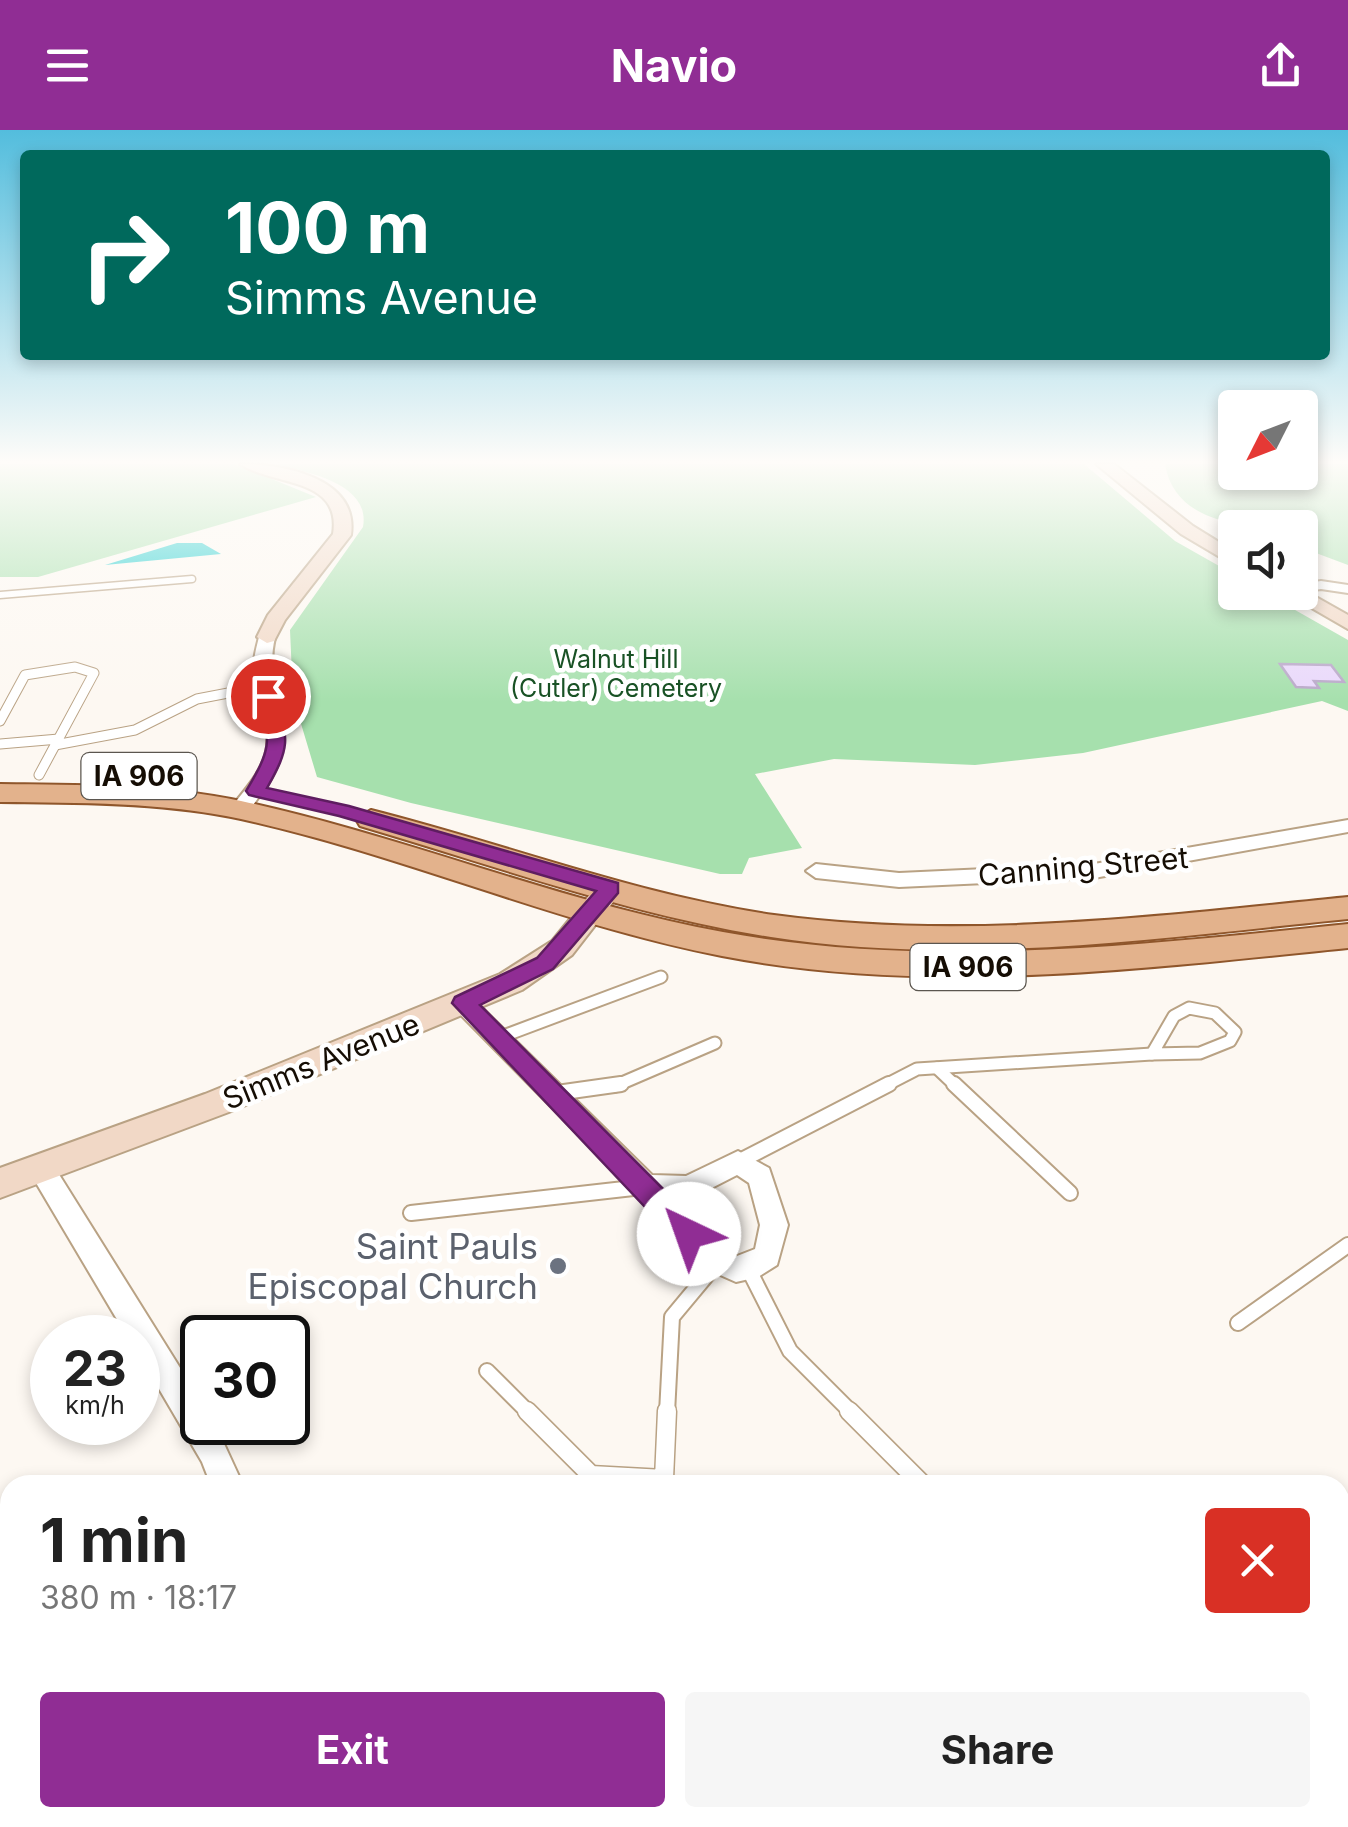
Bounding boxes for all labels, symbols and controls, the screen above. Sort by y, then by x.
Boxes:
icon: menu [40,38,95,93]
text: Navio [611,38,737,93]
icon: share [1253,38,1308,93]
text: 100 m [225,185,430,270]
icon: right [60,190,190,320]
text: Simms Avenue [225,270,538,325]
north arrow [1218,390,1318,490]
map controls [1218,390,1318,610]
button: sound [1218,510,1318,610]
park label: Walnut Hill (Cutler) Cemetery [510,644,722,703]
pin [226,654,311,739]
icon: arrive [241,669,296,724]
road number: IA 906 [82,753,196,799]
street label: Canning Street [976,839,1190,893]
road number: IA 906 [910,944,1026,990]
street label: Simms Avenue [217,1005,425,1117]
position arrow [637,1182,741,1286]
place label: Saint Pauls Episcopal Church [248,1225,538,1307]
marker: Saint Pauls Episcopal Church [547,1255,569,1277]
speed limit sign: 30 [180,1315,310,1445]
text: 23 [63,1338,127,1398]
text: km/h [65,1390,125,1420]
text: 1 min [40,1504,188,1576]
button: close [1205,1508,1310,1613]
text: 380 m · 18:17 [40,1578,237,1617]
button: Exit [40,1692,665,1807]
button: Share [685,1692,1310,1807]

